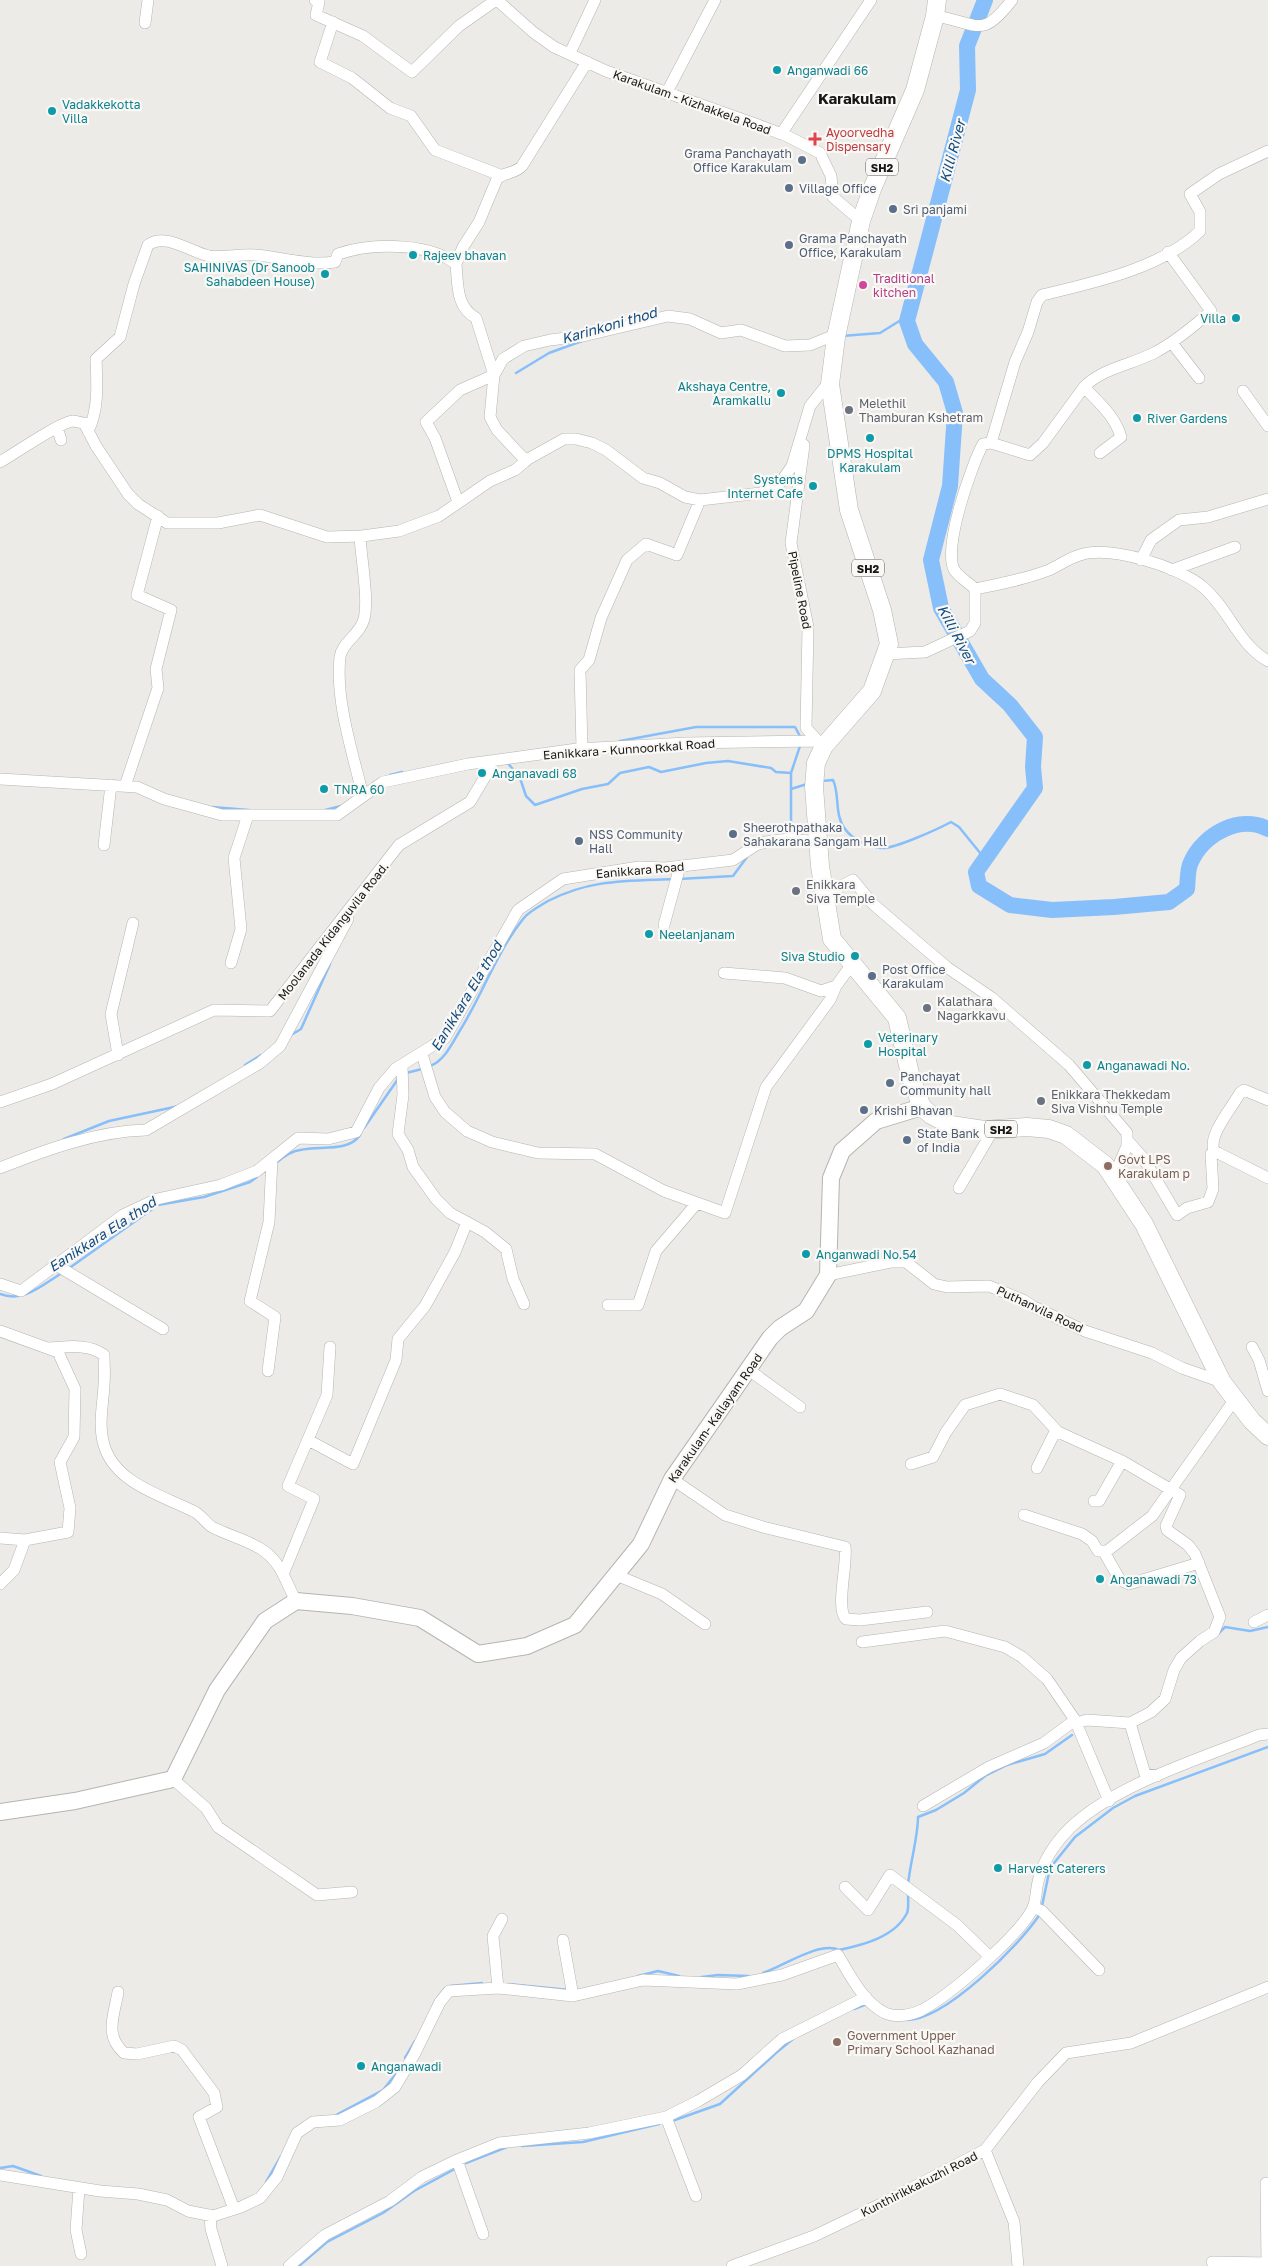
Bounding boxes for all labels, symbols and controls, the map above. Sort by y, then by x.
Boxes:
place label: Anganwadi 66 [787,63,868,78]
marker: Anganwadi 66 [771,64,783,76]
street label: Karakulam - Kizhakkela Road [611,66,773,138]
district label: Karakulam [818,89,896,107]
place label: Vadakkekotta Villa [62,97,141,126]
marker: Vadakkekotta Villa [46,105,58,117]
water label: Killi River [936,115,969,184]
place label: Ayoorvedha Dispensary [826,125,894,154]
marker: Ayoorvedha Dispensary [808,132,822,146]
place label: Grama Panchayath Office Karakulam [684,146,792,175]
marker: Grama Panchayath Office Karakulam [796,154,808,166]
road number: SH2 [866,158,898,176]
place label: Village Office [799,181,877,196]
marker: Village Office [783,182,795,194]
place label: Sri panjami [903,202,967,217]
marker: Sri panjami [887,203,899,215]
place label: Grama Panchayath Office, Karakulam [799,231,907,260]
marker: Grama Panchayath Office, Karakulam [783,239,795,251]
place label: Rajeev bhavan [423,248,506,263]
marker: Rajeev bhavan [407,249,419,261]
place label: SAHINIVAS (Dr Sanoob Sahabdeen House) [184,260,315,289]
marker: SAHINIVAS (Dr Sanoob Sahabdeen House) [319,268,331,280]
place label: Traditional kitchen [873,271,935,300]
marker: Traditional kitchen [857,279,869,291]
water label: Karinkoni thod [559,303,660,347]
place label: Villa [1200,311,1226,326]
marker: Villa [1230,312,1242,324]
place label: Akshaya Centre, Aramkallu [678,379,771,408]
marker: Akshaya Centre, Aramkallu [775,387,787,399]
place label: Melethil Thamburan Kshetram [859,396,983,425]
marker: Melethil Thamburan Kshetram [843,404,855,416]
place label: River Gardens [1147,411,1227,426]
marker: River Gardens [1131,412,1143,424]
marker: DPMS Hospital Karakulam [864,432,876,444]
place label: DPMS Hospital Karakulam [827,446,913,475]
place label: Systems Internet Cafe [727,472,803,501]
marker: Systems Internet Cafe [807,480,819,492]
street label: Pipeline Road [785,550,815,630]
road number: SH2 [852,560,884,576]
water label: Killi River [934,602,981,668]
street label: Eanikkara - Kunnoorkkal Road [543,736,715,762]
place label: Anganavadi 68 [492,766,577,781]
marker: Anganavadi 68 [476,767,488,779]
place label: TNRA 60 [334,782,384,797]
marker: TNRA 60 [318,783,330,795]
place label: Sheerothpathaka Sahakarana Sangam Hall [743,820,887,849]
place label: NSS Community Hall [589,827,683,856]
marker: Sheerothpathaka Sahakarana Sangam Hall [727,828,739,840]
marker: NSS Community Hall [573,835,585,847]
street label: Moolanada Kidanguvila Road. [274,859,392,1003]
street label: Eanikkara Road [595,859,685,881]
place label: Enikkara Siva Temple [806,877,875,906]
marker: Enikkara Siva Temple [790,885,802,897]
place label: Neelanjanam [659,927,735,942]
marker: Neelanjanam [643,928,655,940]
water label: Eanikkara Ela thod [427,937,506,1054]
place label: Siva Studio [781,949,845,964]
marker: Siva Studio [849,950,861,962]
place label: Post Office Karakulam [882,962,946,991]
marker: Post Office Karakulam [866,970,878,982]
place label: Kalathara Nagarkkavu [937,994,1006,1023]
marker: Kalathara Nagarkkavu [921,1002,933,1014]
place label: Veterinary Hospital [878,1030,938,1059]
marker: Veterinary Hospital [862,1038,874,1050]
place label: Anganawadi No. [1097,1058,1190,1073]
marker: Anganawadi No. [1081,1059,1093,1071]
place label: Panchayat Community hall [900,1069,991,1098]
marker: Panchayat Community hall [884,1077,896,1089]
place label: Enikkara Thekkedam Siva Vishnu Temple [1051,1087,1170,1116]
marker: Enikkara Thekkedam Siva Vishnu Temple [1035,1095,1047,1107]
place label: Krishi Bhavan [874,1103,953,1118]
marker: Krishi Bhavan [858,1104,870,1116]
road number: SH2 [985,1120,1017,1138]
place label: State Bank of India [917,1126,980,1155]
marker: State Bank of India [901,1134,913,1146]
place label: Govt LPS Karakulam p [1118,1152,1190,1181]
marker: Govt LPS Karakulam p [1102,1160,1114,1172]
water label: Eanikkara Ela thod [45,1192,160,1275]
place label: Anganwadi No.54 [816,1247,917,1262]
marker: Anganwadi No.54 [800,1248,812,1260]
street label: Puthanvila Road [994,1282,1086,1336]
street label: Karakulam- Kallayam Road [665,1350,765,1486]
place label: Anganawadi 73 [1110,1572,1197,1587]
marker: Anganawadi 73 [1094,1573,1106,1585]
place label: Harvest Caterers [1008,1861,1106,1876]
marker: Harvest Caterers [992,1862,1004,1874]
place label: Government Upper Primary School Kazhanad [847,2028,995,2057]
marker: Government Upper Primary School Kazhanad [831,2036,843,2048]
place label: Anganawadi [371,2059,441,2074]
marker: Anganawadi [355,2060,367,2072]
street label: Kunthirikkakuzhi Road [858,2148,980,2220]

